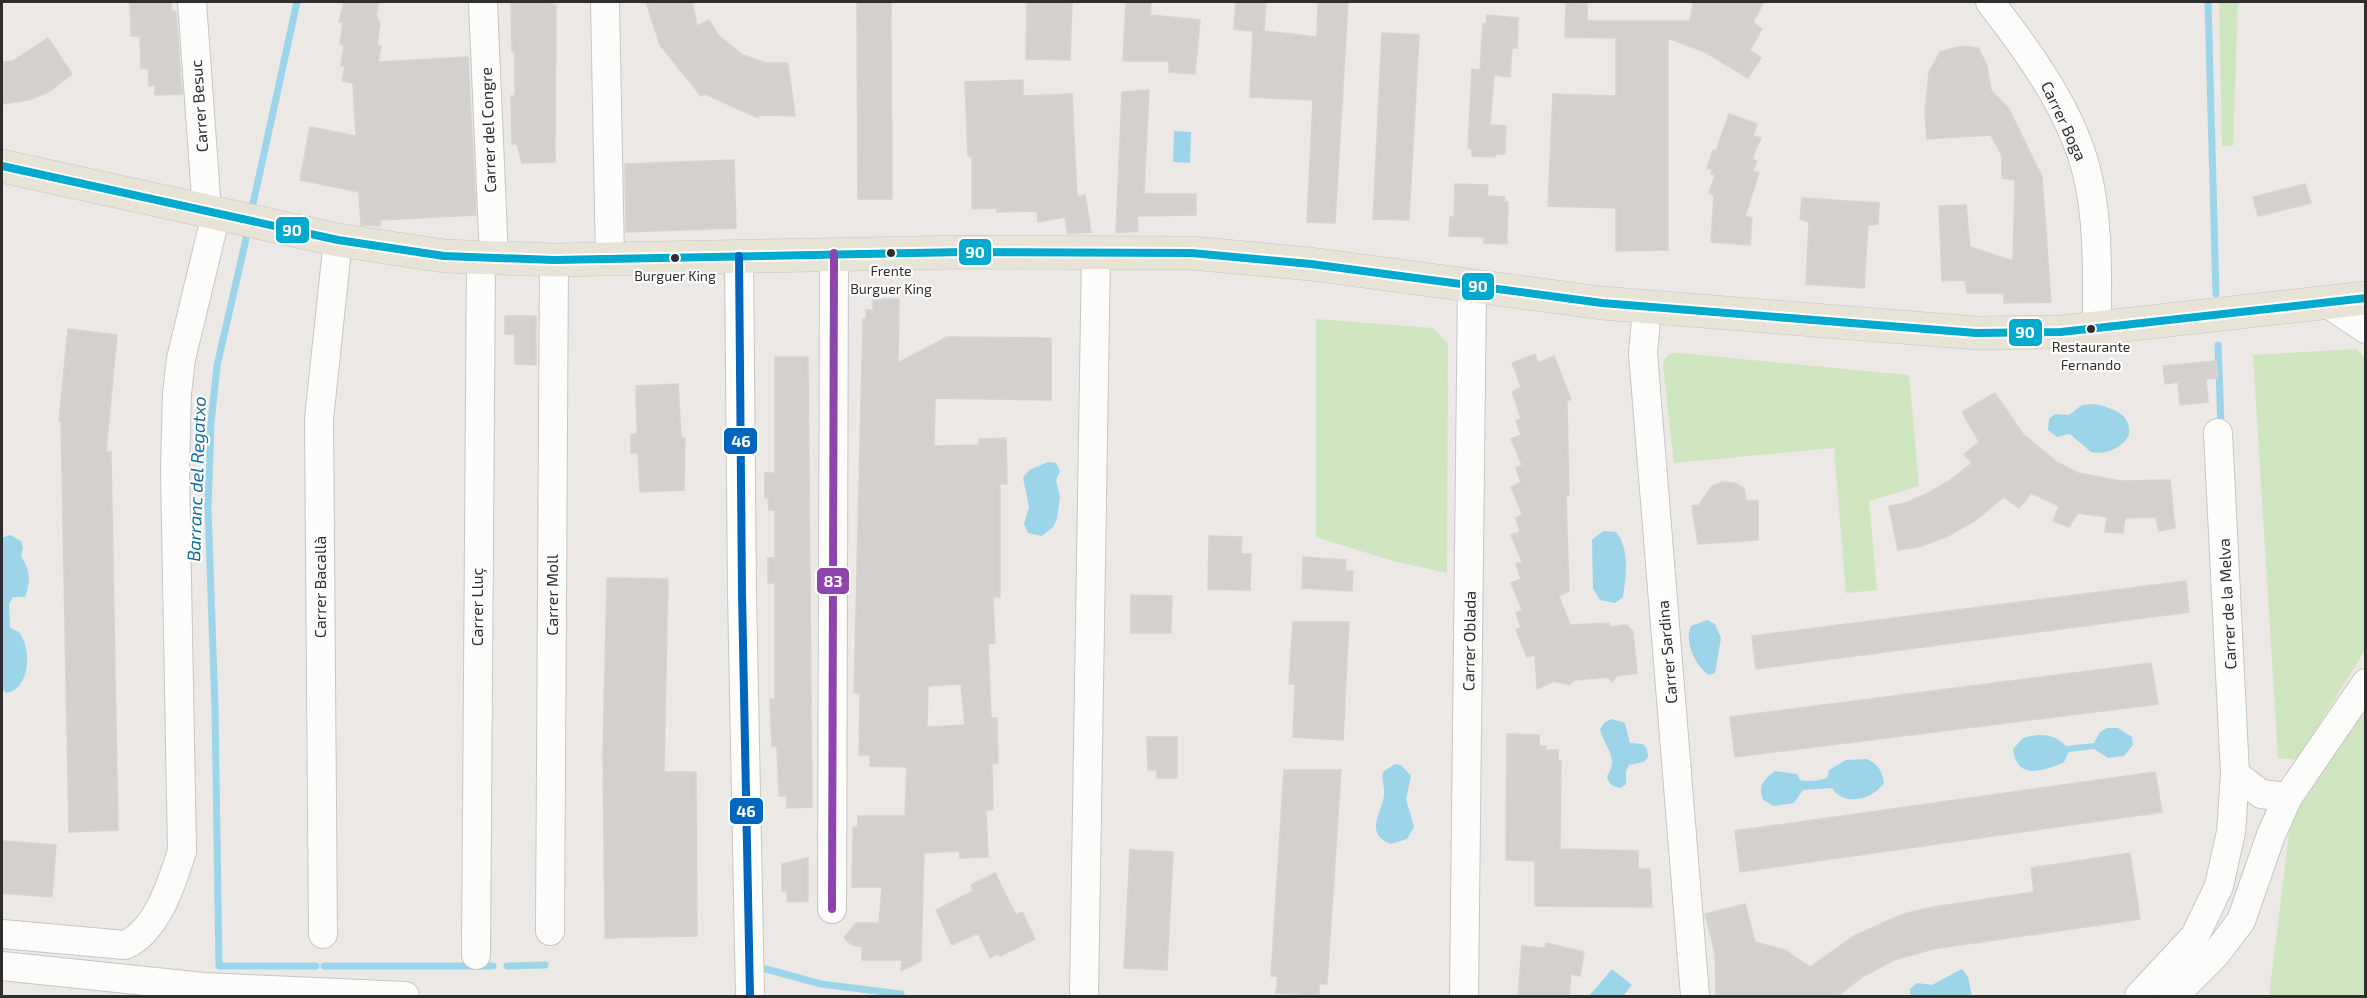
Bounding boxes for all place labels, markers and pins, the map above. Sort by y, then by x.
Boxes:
marker: Frente Burguer King [885,247,897,259]
marker: Burguer King [669,252,681,264]
place label: Frente Burguer King [850,262,932,297]
place label: Burguer King [634,267,716,284]
marker: Restaurante Fernando [2085,323,2097,335]
place label: Restaurante Fernando [2052,338,2130,373]

